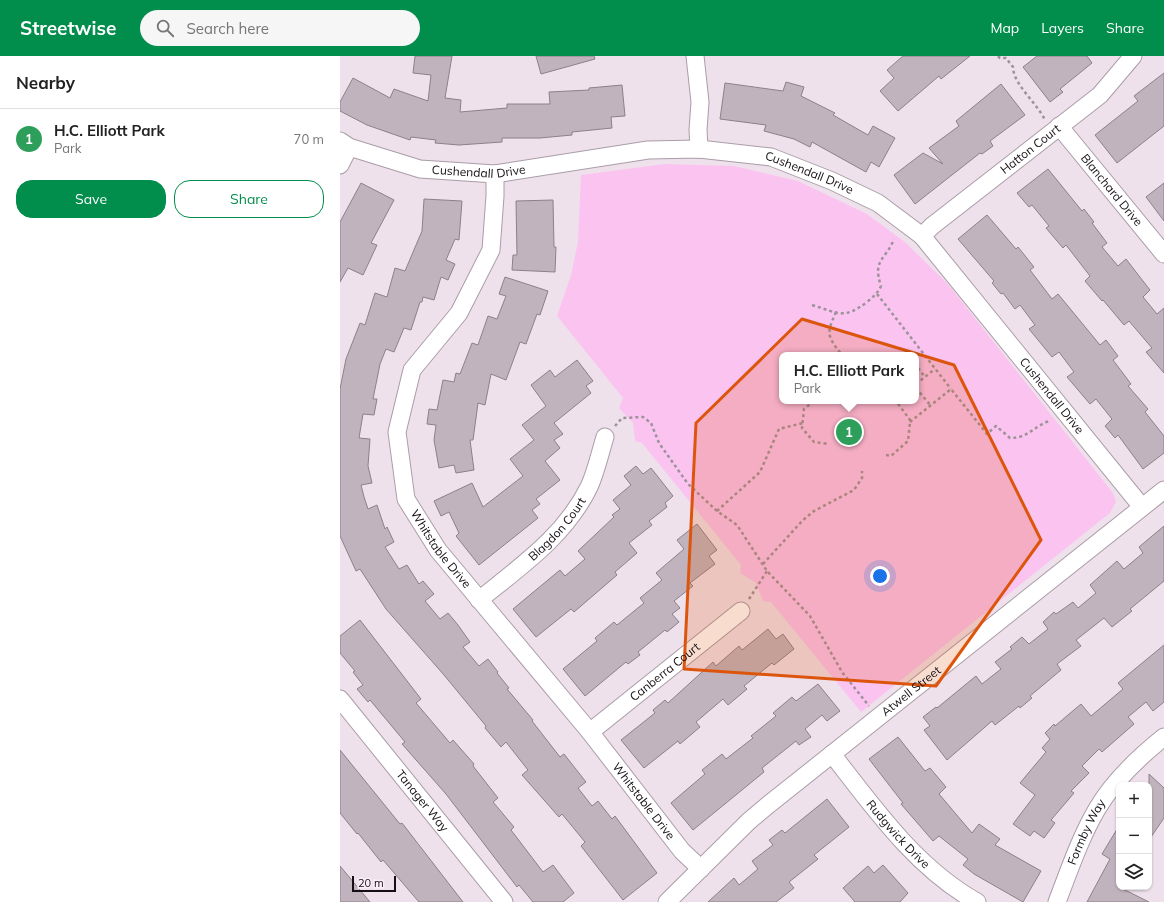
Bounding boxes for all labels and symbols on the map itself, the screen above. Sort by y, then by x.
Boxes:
street label: Hatton Court [997,121,1063,177]
street label: Cushendall Drive [765,148,856,197]
street label: Blanchard Drive [1078,151,1146,229]
street label: Cushendall Drive [431,161,526,181]
street label: Cushendall Drive [1017,354,1088,437]
pin: 1 [836,417,862,447]
street label: Blagdon Court [525,494,589,564]
street label: Whitstable Drive [408,507,475,591]
your location [870,566,890,586]
street label: Canberra Court [627,639,703,704]
street label: Atwell Street [878,662,944,719]
street label: Whitstable Drive [609,759,679,843]
street label: Tanager Way [393,767,453,835]
street label: Formby Way [1064,795,1109,867]
street label: Rudgwick Drive [864,797,933,871]
scale bar [352,874,396,893]

